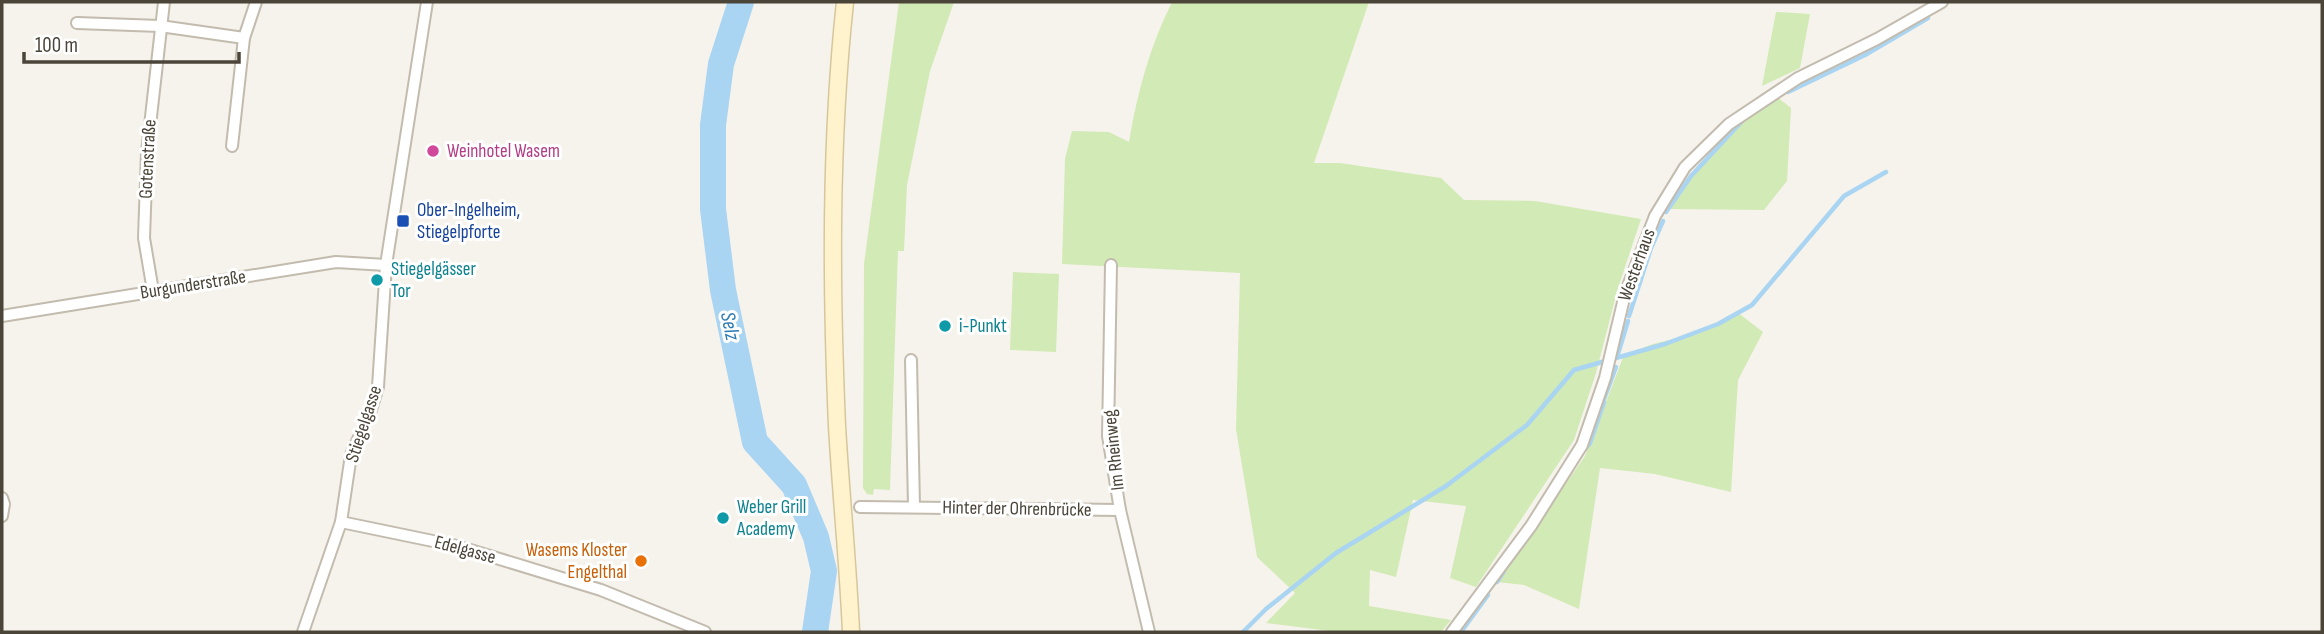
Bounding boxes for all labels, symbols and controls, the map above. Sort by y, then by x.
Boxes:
scale bar [24,21,240,65]
text: 100 m [35,33,78,58]
street label: Gotenstraße [134,119,162,199]
place label: Weinhotel Wasem [447,140,560,163]
marker: Weinhotel Wasem [425,143,441,159]
place label: Ober-Ingelheim, Stiegelpforte [417,199,520,244]
marker: Ober-Ingelheim, Stiegelpforte [395,213,411,229]
street label: Westerhaus [1613,225,1661,304]
place label: Stiegelgässer Tor [391,258,476,303]
street label: Burgunderstraße [139,265,247,305]
marker: Stiegelgässer Tor [369,272,385,288]
water label: Selz [715,310,745,343]
place label: i-Punkt [959,315,1007,338]
marker: i-Punkt [937,318,953,334]
street label: Stiegelgasse [341,383,387,465]
street label: Im Rheinweg [1098,408,1130,492]
place label: Weber Grill Academy [736,496,806,541]
street label: Hinter der Ohrenbrücke [942,496,1092,522]
marker: Weber Grill Academy [715,510,731,526]
street label: Edelgasse [432,531,498,569]
place label: Wasems Kloster Engelthal [526,539,628,584]
marker: Wasems Kloster Engelthal [633,553,649,569]

